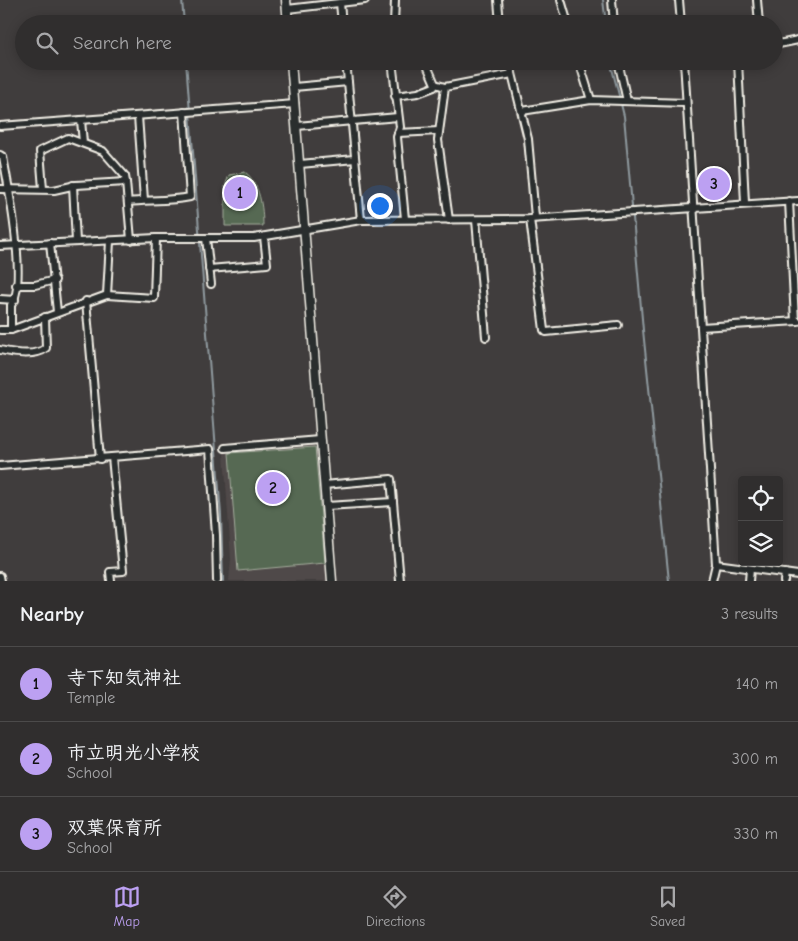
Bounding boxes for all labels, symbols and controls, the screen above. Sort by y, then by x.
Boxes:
search box [15,15,783,70]
icon: search [33,29,61,57]
text: Search here [73,32,172,54]
pin: 3 [698,165,730,203]
pin: 1 [224,174,256,212]
your location [367,193,393,219]
pin: 2 [257,469,289,507]
map controls [738,476,783,566]
button: locate [738,476,783,521]
button: layers [738,521,783,566]
text: Nearby [20,602,84,626]
text: 3 results [721,605,778,623]
text: 寺下知気神社 [67,667,181,689]
text: 1 [33,675,39,693]
text: 140 m [736,675,778,693]
text: Temple [67,689,115,707]
text: 市立明光小学校 [67,742,200,764]
text: 2 [32,750,40,768]
text: 300 m [732,750,778,768]
text: School [67,764,113,782]
text: 双葉保育所 [67,817,162,839]
text: 3 [32,825,40,843]
text: 330 m [733,825,778,843]
text: School [67,839,113,857]
tab: Map [113,883,141,930]
tab: Directions [366,883,425,930]
tab: Saved [650,883,685,930]

